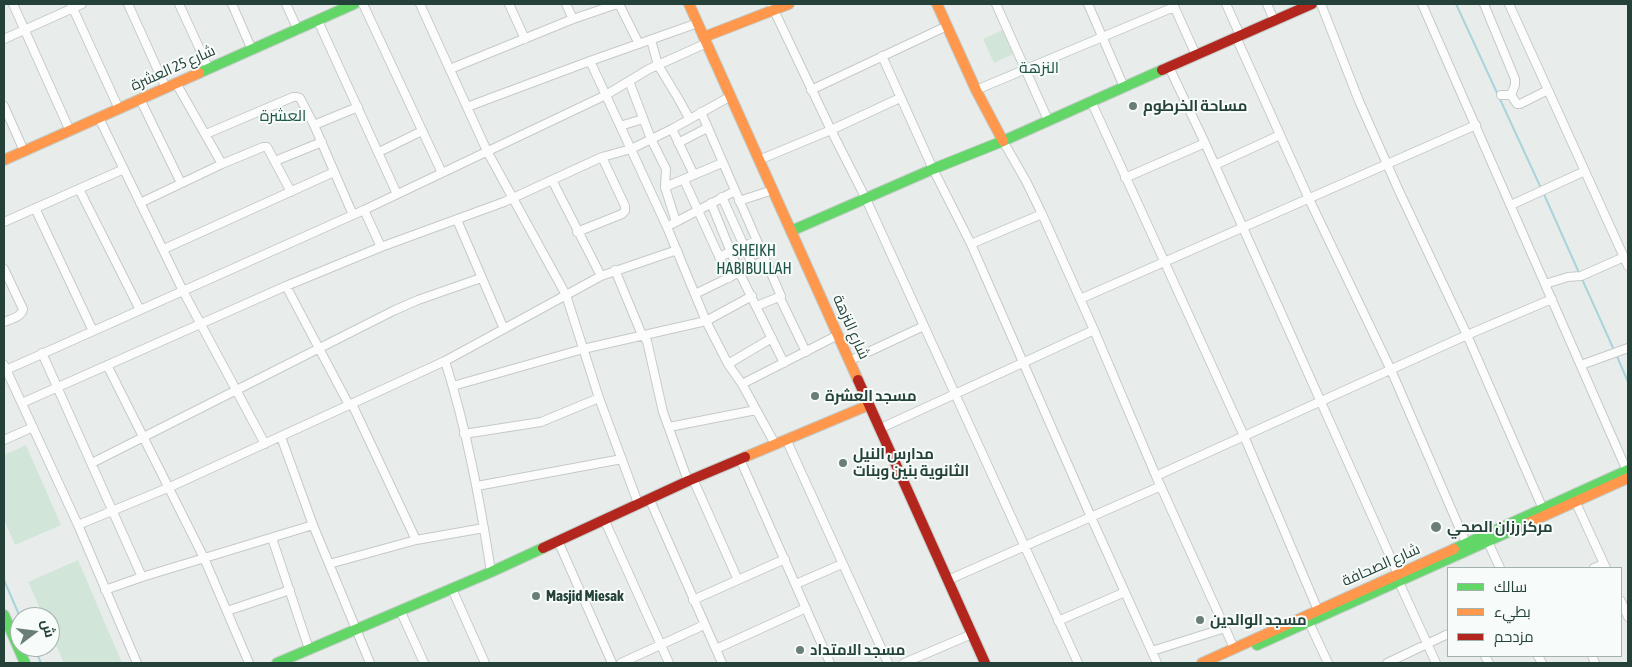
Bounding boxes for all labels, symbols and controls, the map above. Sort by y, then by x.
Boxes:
street label: شارع 25 العشرة [128,41,218,95]
district label: النزهة [1019,58,1059,78]
place label: مساحة الخرطوم [1143,97,1247,115]
marker: مساحة الخرطوم [1127,100,1139,112]
district label: العشرة [260,106,306,126]
district label: SHEIKH HABIBULLAH [710,241,798,279]
street label: شارع النزهة [829,292,873,362]
place label: مسجد العشرة [825,387,917,405]
marker: مسجد العشرة [809,390,821,402]
place label: مدارس النيل الثانوية بنين وبنات [853,445,969,480]
marker: مدارس النيل الثانوية بنين وبنات [837,457,849,469]
place label: مركز رزان الصحي [1447,518,1553,536]
marker: مركز رزان الصحي [1429,520,1443,534]
street label: شارع الصحافة [1339,540,1423,590]
legend [1447,567,1622,657]
text: سالك [1494,578,1527,595]
place label: Masjid Miesak [546,587,624,605]
marker: Masjid Miesak [530,590,542,602]
text: بطيء [1494,603,1531,620]
north arrow [10,607,60,657]
place label: مسجد الوالدين [1210,611,1307,629]
marker: مسجد الوالدين [1194,614,1206,626]
text: ش [38,618,59,639]
text: مزدحم [1494,628,1534,645]
place label: مسجد الامتداد [810,641,905,659]
marker: مسجد الامتداد [794,644,806,656]

